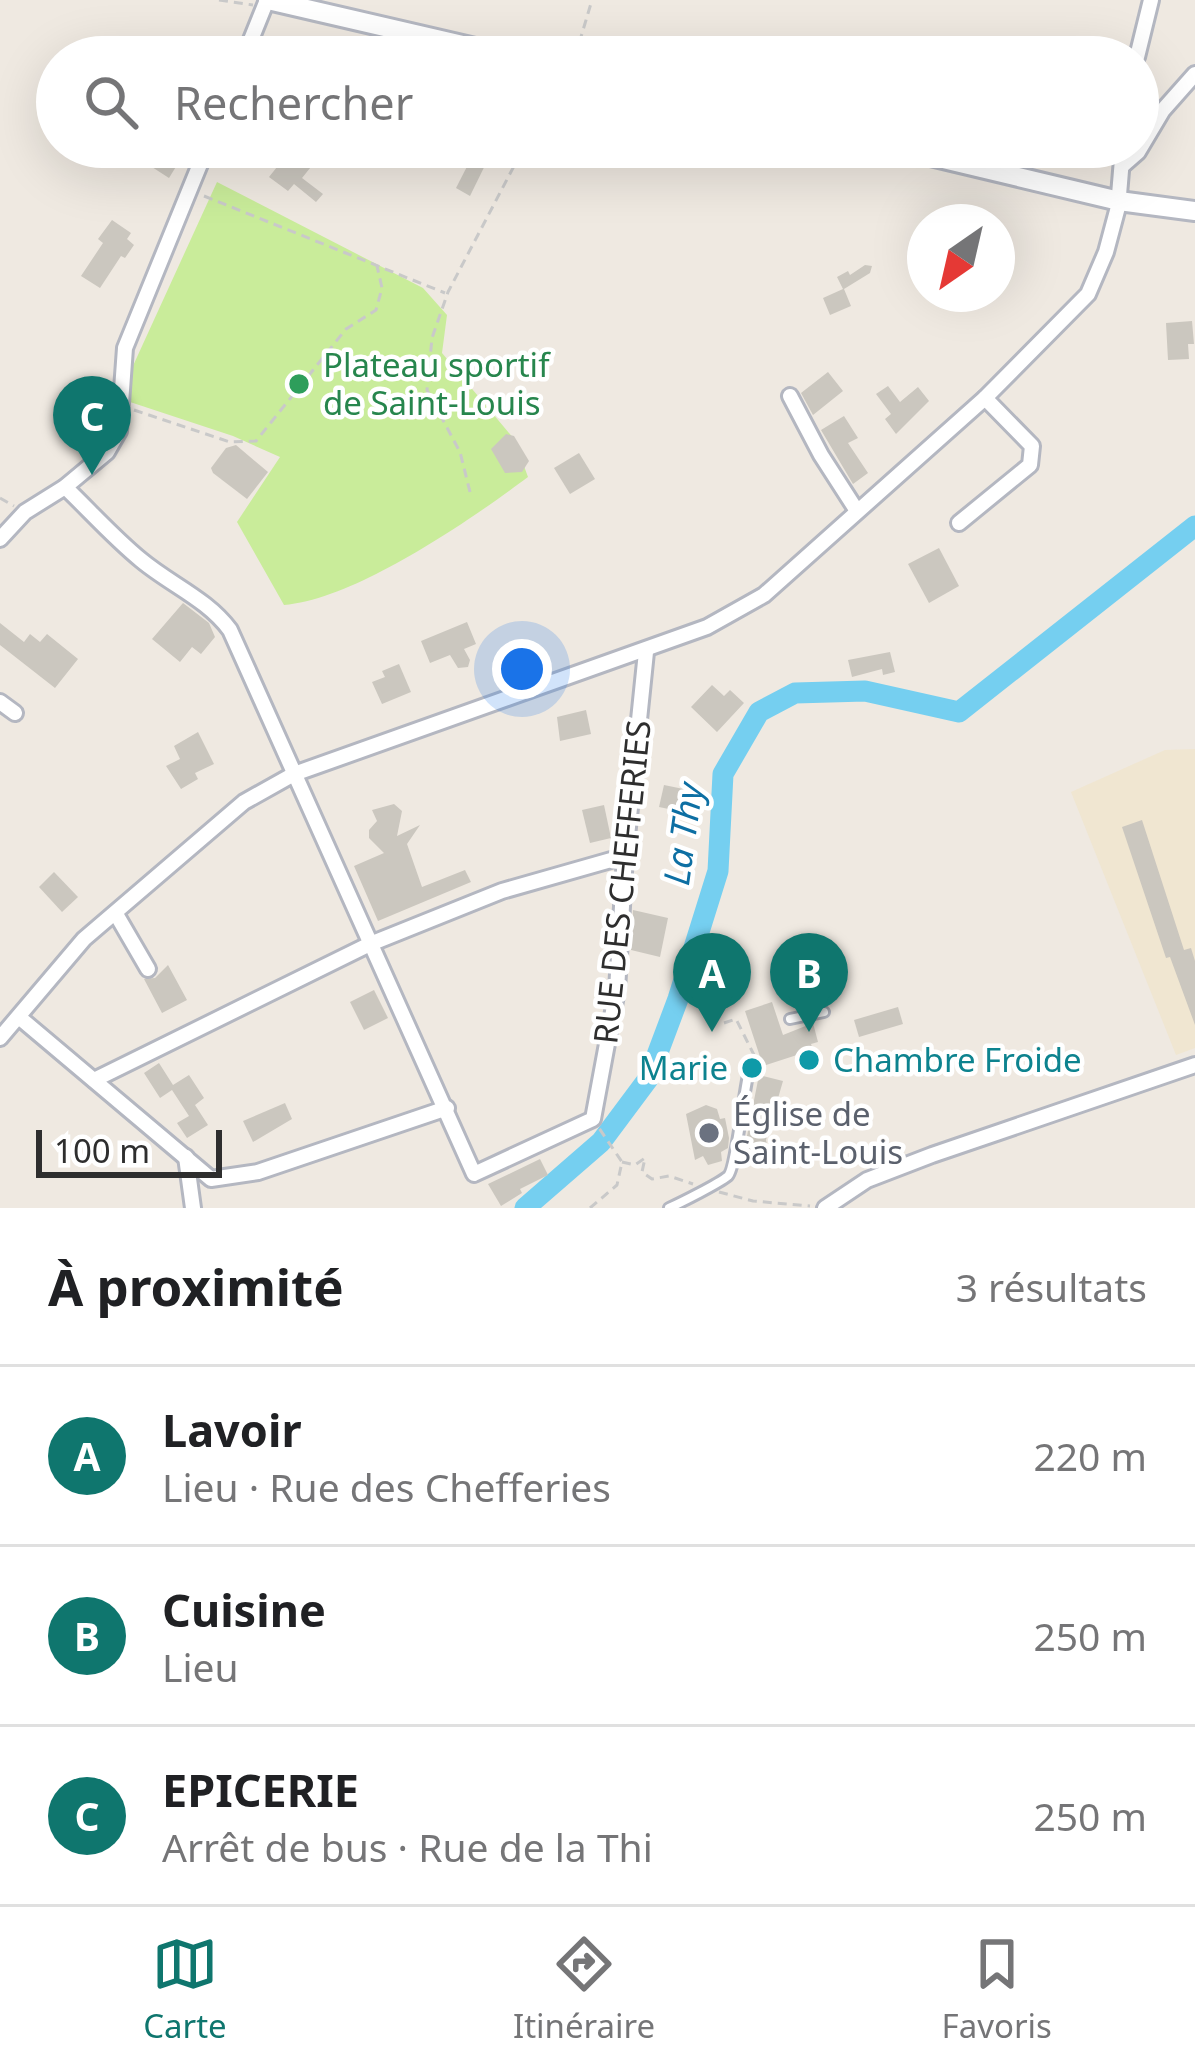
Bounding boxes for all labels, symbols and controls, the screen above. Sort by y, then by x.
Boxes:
search box [36,36,1159,168]
icon: search [78,69,144,135]
text: Rechercher [174,72,413,133]
north arrow [907,204,1015,312]
place label: Plateau sportif de Saint-Louis [323,342,551,425]
marker: Plateau sportif de Saint-Louis [286,371,312,397]
pin: C [53,376,131,475]
your location [492,639,552,699]
street label: RUE DES CHEFFERIES [582,718,661,1046]
water label: La Thy [651,778,714,888]
pin: A [673,933,751,1032]
pin: B [770,933,848,1032]
place label: Chambre Froide [833,1037,1082,1082]
place label: Marie [639,1045,728,1090]
marker: Chambre Froide [796,1047,822,1073]
marker: Marie [739,1055,765,1081]
place label: Église de Saint-Louis [733,1091,903,1174]
marker: Église de Saint-Louis [696,1120,722,1146]
scale bar [36,1124,222,1177]
text: 100 m [54,1128,150,1173]
text: À proximité [48,1251,344,1321]
text: 3 résultats [956,1260,1147,1313]
text: Lavoir [162,1399,302,1460]
text: A [74,1429,101,1482]
text: 220 m [1033,1429,1147,1482]
text: Lieu · Rue des Chefferies [162,1460,611,1513]
text: Cuisine [162,1579,326,1640]
text: B [74,1609,100,1662]
text: 250 m [1033,1609,1147,1662]
text: Lieu [162,1640,239,1693]
text: EPICERIE [162,1759,359,1820]
text: C [74,1789,100,1842]
text: 250 m [1033,1789,1147,1842]
text: Arrêt de bus · Rue de la Thi [162,1820,653,1873]
tab: Carte [143,1931,227,2048]
tab: Itinéraire [513,1931,655,2048]
tab: Favoris [942,1931,1052,2048]

